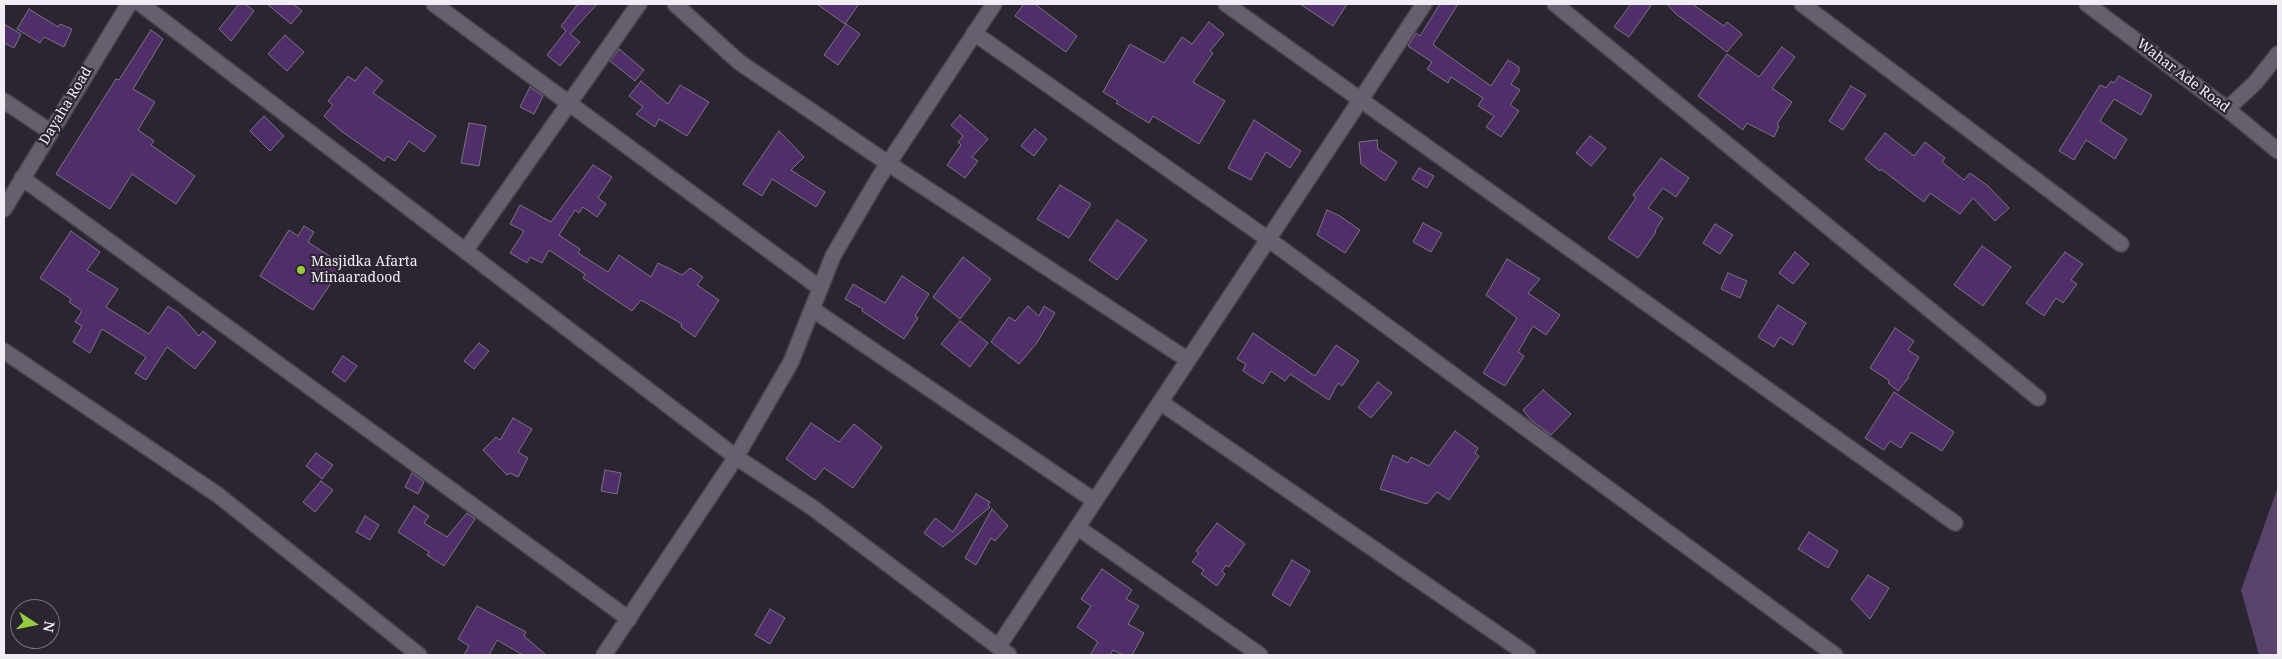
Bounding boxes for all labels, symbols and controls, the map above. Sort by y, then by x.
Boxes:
street label: Wahar Ade Road [2133,36,2233,116]
street label: Dayaha Road [36,64,96,148]
place label: Masjidka Afarta Minaaradood [311,254,418,286]
marker: Masjidka Afarta Minaaradood [295,264,307,276]
north arrow [10,599,60,649]
text: N [39,620,60,634]

